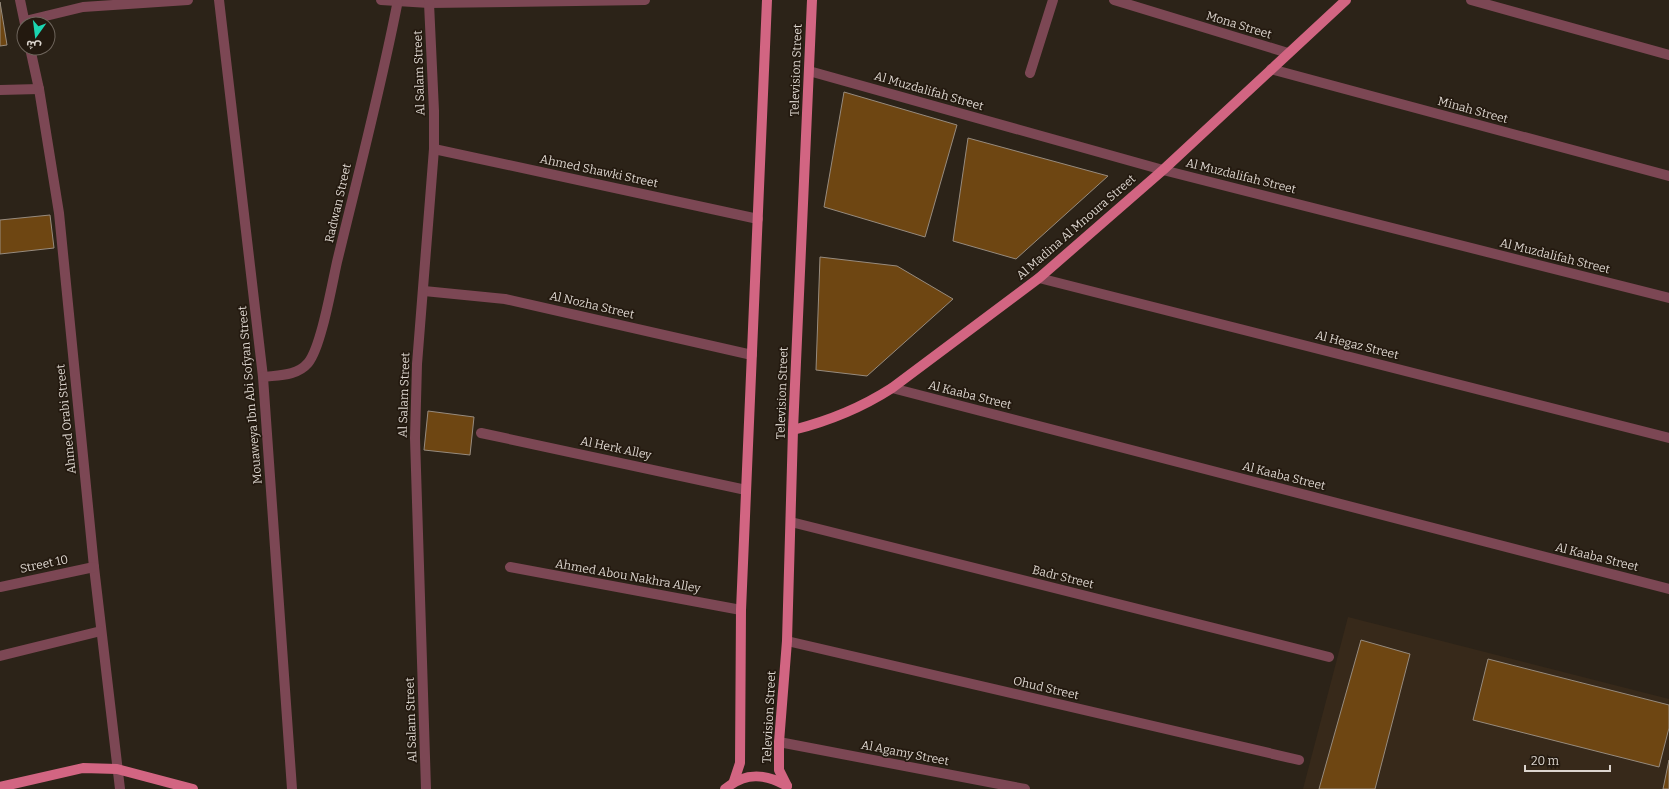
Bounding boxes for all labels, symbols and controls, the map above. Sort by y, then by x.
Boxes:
street label: Mona Street [1205,8,1274,42]
north arrow [16,16,56,56]
street label: Television Street [787,23,805,117]
street label: Al Salam Street [410,29,427,116]
text: ش [25,37,43,53]
street label: Al Muzdalifah Street [873,69,986,113]
street label: Minah Street [1436,94,1510,126]
street label: Ahmed Shawki Street [539,152,660,190]
street label: Al Muzdalifah Street [1185,156,1298,197]
street label: Radwan Street [322,161,354,244]
street label: Al Madina Al Mnoura Street [1014,171,1139,283]
street label: Al Muzdalifah Street [1499,236,1612,277]
street label: Al Nozha Street [548,288,636,322]
street label: Mouaweya Ibn Abi Sofyan Street [235,305,265,485]
street label: Al Hegaz Street [1314,328,1401,362]
street label: Television Street [773,346,791,440]
street label: Al Salam Street [396,351,413,438]
street label: Ahmed Orabi Street [53,363,79,475]
street label: Al Kaaba Street [927,378,1014,412]
street label: Al Herk Alley [579,434,653,462]
street label: Al Kaaba Street [1241,459,1328,493]
street label: Al Kaaba Street [1554,540,1641,574]
street label: Street 10 [19,552,69,576]
street label: Ahmed Abou Nakhra Alley [554,556,702,596]
street label: Badr Street [1031,563,1096,592]
street label: Television Street [760,670,778,764]
street label: Ohud Street [1012,674,1081,703]
street label: Al Salam Street [402,676,419,763]
street label: Al Agamy Street [860,738,951,769]
scale bar [1525,747,1610,773]
text: 20 m [1531,754,1560,768]

